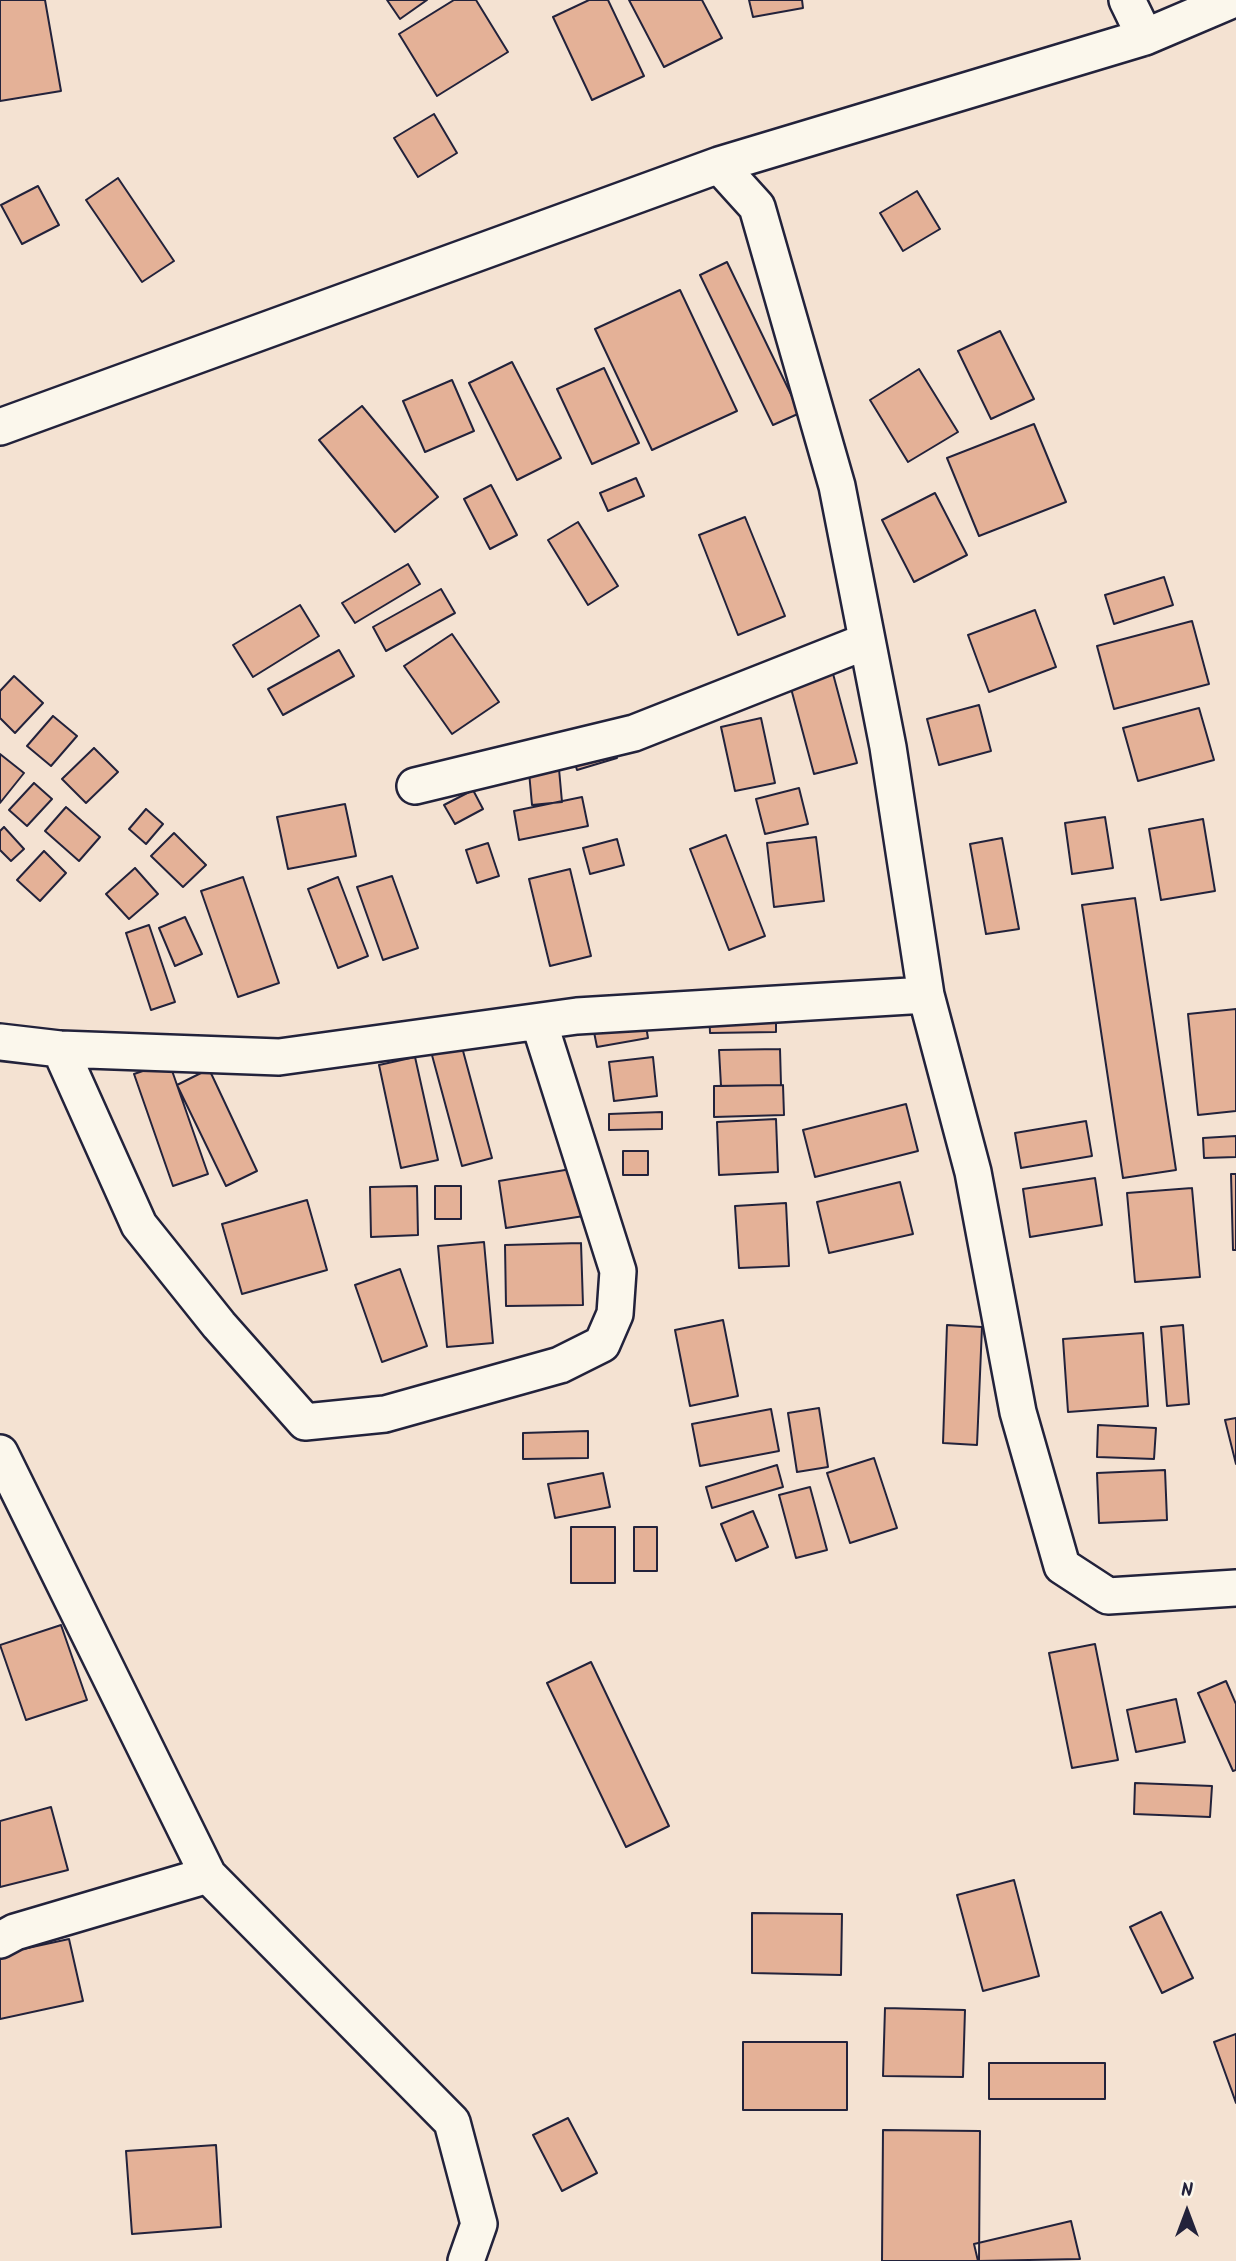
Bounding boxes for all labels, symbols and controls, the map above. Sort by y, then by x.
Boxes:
text: N [1181,2176,1193,2206]
north arrow [1152,2177,1222,2247]

